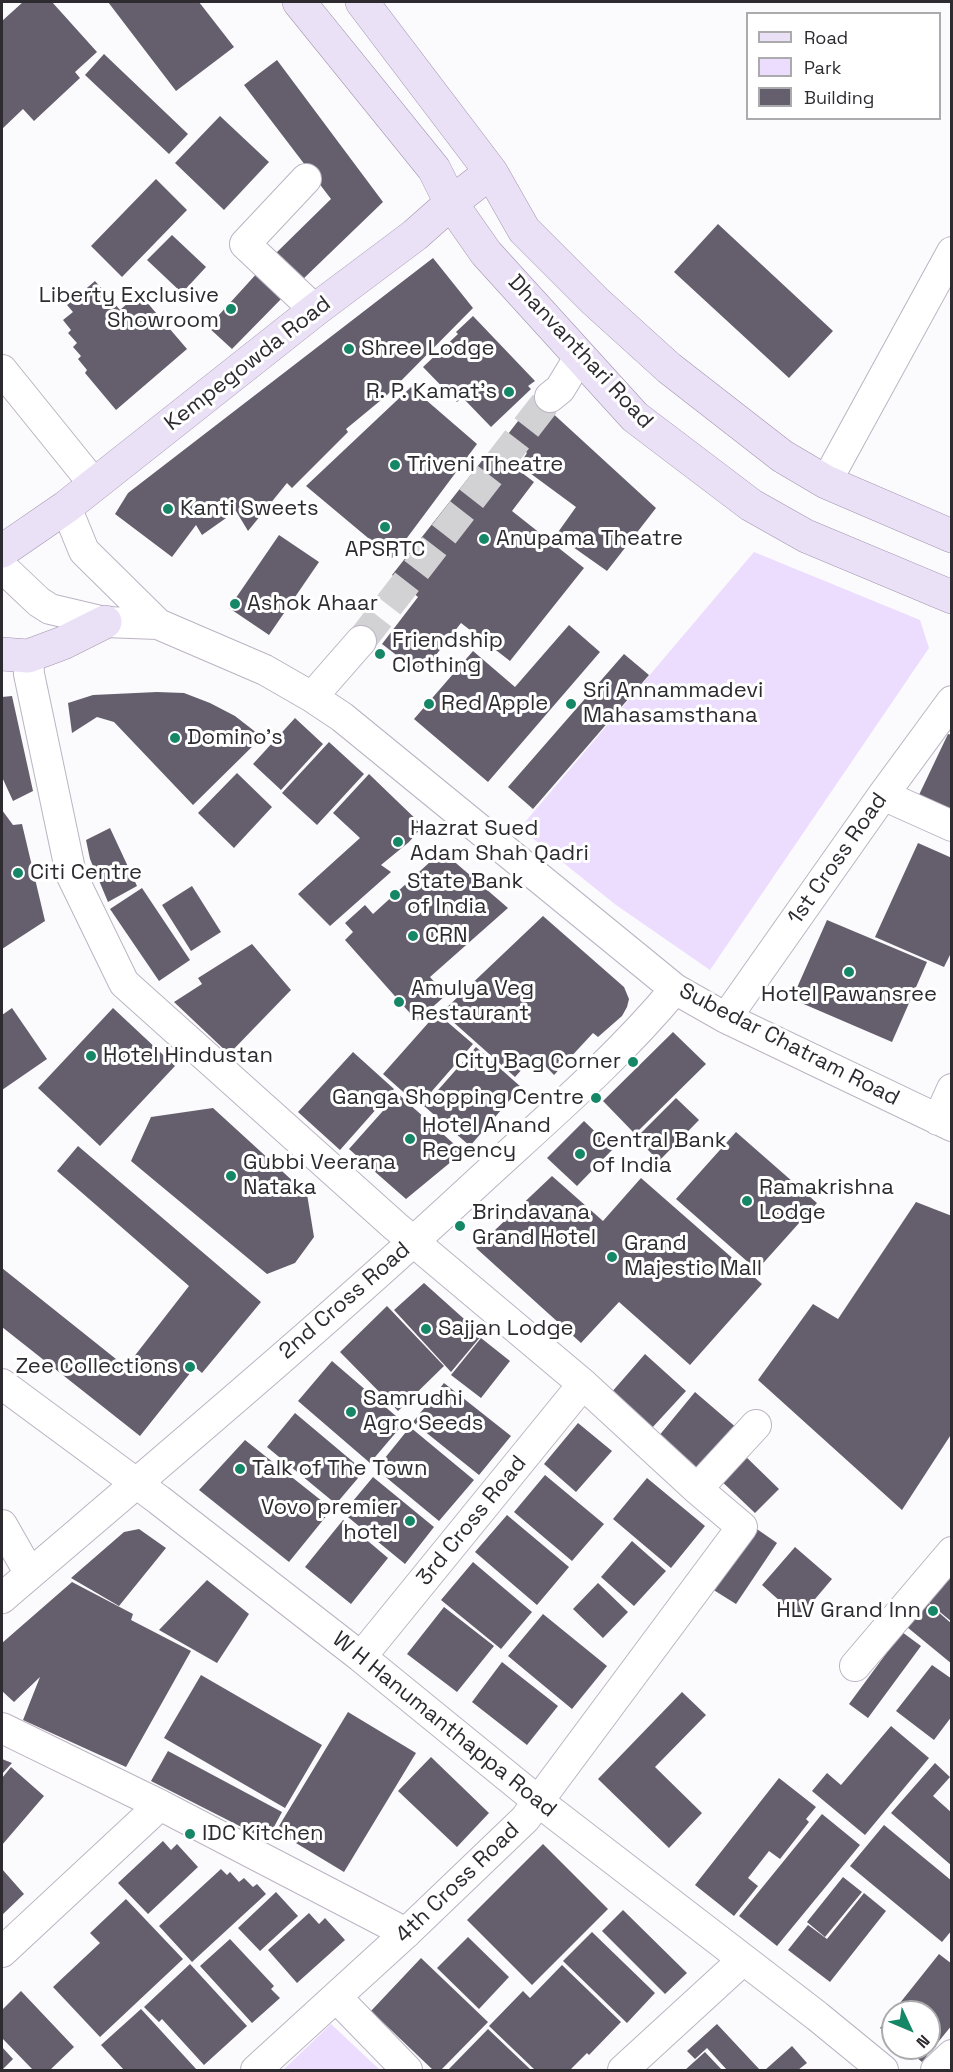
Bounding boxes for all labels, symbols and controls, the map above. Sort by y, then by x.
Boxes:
legend [746,12,941,120]
text: Road [804,26,848,49]
text: Park [804,56,841,79]
text: Building [804,86,874,109]
street label: Dhanvanthari Road [502,270,658,434]
place label: Liberty Exclusive Showroom [39,283,219,334]
street label: Kempegowda Road [160,291,336,437]
marker: Liberty Exclusive Showroom [224,302,238,316]
place label: Shree Lodge [361,336,494,362]
marker: Shree Lodge [342,342,356,356]
place label: R. P. Kamat's [366,379,497,405]
marker: R. P. Kamat's [502,385,516,399]
place label: Triveni Theatre [407,452,563,478]
marker: Triveni Theatre [388,458,402,472]
place label: Kanti Sweets [180,496,319,522]
marker: Kanti Sweets [161,502,175,516]
marker: APSRTC [378,520,392,534]
place label: Anupama Theatre [496,526,683,552]
marker: Anupama Theatre [477,532,491,546]
place label: APSRTC [345,537,425,563]
place label: Ashok Ahaar [247,591,378,617]
marker: Ashok Ahaar [228,597,242,611]
place label: Friendship Clothing [392,628,503,680]
marker: Friendship Clothing [373,647,387,661]
place label: Sri Annammadevi Mahasamsthana [583,678,763,730]
place label: Red Apple [441,691,548,717]
marker: Red Apple [422,697,436,711]
marker: Sri Annammadevi Mahasamsthana [564,697,578,711]
place label: Domino's [187,725,283,751]
marker: Domino's [168,731,182,745]
street label: 1st Cross Road [783,788,893,930]
place label: Hazrat Sued Adam Shah Qadri [410,816,589,867]
marker: Hazrat Sued Adam Shah Qadri [391,835,405,849]
place label: Citi Centre [30,860,142,886]
marker: Citi Centre [11,866,25,880]
place label: State Bank of India [407,869,523,920]
marker: State Bank of India [388,888,402,902]
place label: CRN [425,923,468,949]
marker: CRN [406,929,420,943]
marker: Hotel Pawansree [842,965,856,979]
place label: Amulya Veg Restaurant [411,976,534,1028]
street label: Subedar Chatram Road [674,978,904,1112]
place label: Hotel Pawansree [761,982,937,1008]
marker: Amulya Veg Restaurant [392,995,406,1009]
place label: Hotel Hindustan [103,1043,273,1069]
marker: Hotel Hindustan [84,1049,98,1063]
place label: City Bag Corner [455,1049,621,1075]
marker: City Bag Corner [626,1055,640,1069]
place label: Ganga Shopping Centre [332,1085,584,1111]
marker: Ganga Shopping Centre [589,1091,603,1105]
place label: Hotel Anand Regency [422,1113,551,1164]
place label: Central Bank of India [592,1128,727,1180]
marker: Hotel Anand Regency [403,1132,417,1146]
marker: Central Bank of India [573,1147,587,1161]
place label: Gubbi Veerana Nataka [243,1150,396,1202]
marker: Gubbi Veerana Nataka [224,1169,238,1183]
place label: Ramakrishna Lodge [759,1175,894,1226]
marker: Ramakrishna Lodge [740,1194,754,1208]
place label: Brindavana Grand Hotel [472,1200,596,1252]
marker: Brindavana Grand Hotel [453,1219,467,1233]
place label: Grand Majestic Mall [624,1231,762,1282]
street label: 2nd Cross Road [274,1237,416,1365]
marker: Grand Majestic Mall [605,1250,619,1264]
place label: Sajjan Lodge [438,1316,574,1342]
marker: Sajjan Lodge [419,1322,433,1336]
place label: Zee Collections [16,1354,178,1380]
marker: Zee Collections [183,1360,197,1374]
place label: Samrudhi Agro Seeds [363,1386,483,1438]
marker: Samrudhi Agro Seeds [344,1405,358,1419]
street label: 3rd Cross Road [412,1451,532,1591]
place label: Talk of The Town [252,1456,427,1482]
marker: Talk of The Town [233,1462,247,1476]
place label: Vovo premier hotel [261,1495,398,1546]
marker: Vovo premier hotel [403,1514,417,1528]
place label: HLV Grand Inn [776,1598,921,1624]
marker: HLV Grand Inn [926,1604,940,1618]
street label: W H Hanumanthappa Road [327,1626,561,1824]
street label: 4th Cross Road [391,1817,525,1949]
place label: IDC Kitchen [202,1821,323,1847]
marker: IDC Kitchen [183,1827,197,1841]
north arrow [881,2000,941,2060]
text: N [912,2030,934,2053]

